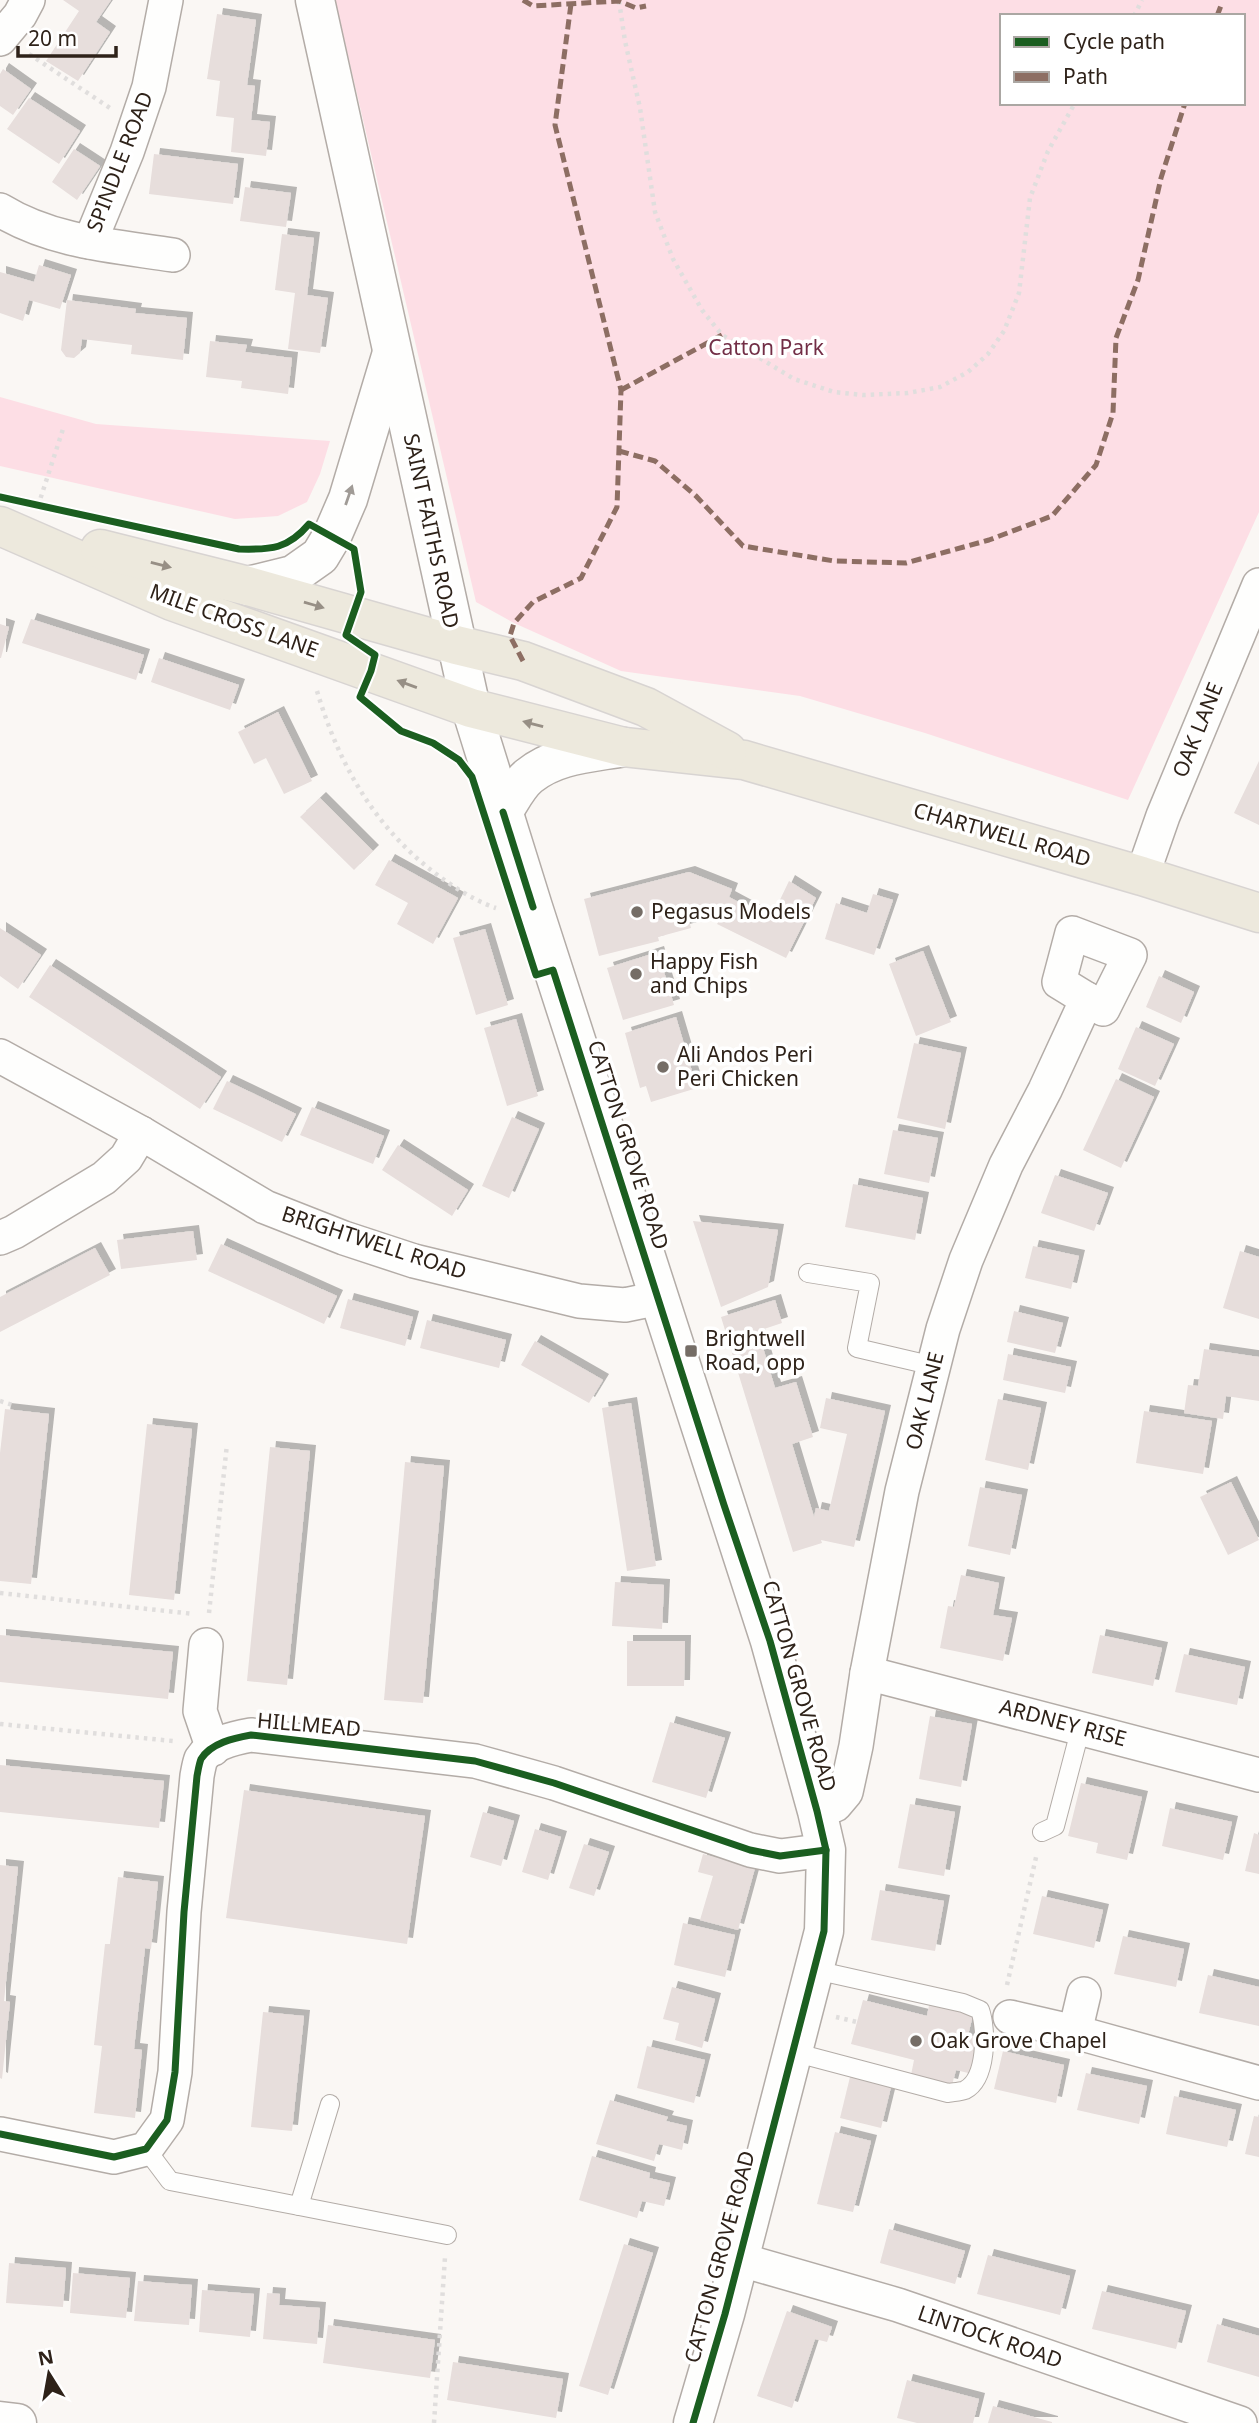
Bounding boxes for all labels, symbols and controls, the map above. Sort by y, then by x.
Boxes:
scale bar [18,14,116,58]
legend [1000,14,1245,105]
text: 20 m [28,24,77,52]
text: Cycle path [1063,27,1165,55]
text: Path [1063,62,1108,90]
street label: SPINDLE ROAD [79,87,159,236]
park label: Catton Park [708,333,825,361]
street label: SAINT FAITHS ROAD [398,431,466,631]
one-way arrow [344,484,355,505]
one-way arrow [150,560,172,571]
street label: MILE CROSS LANE [146,577,323,664]
one-way arrow [304,601,325,611]
one-way arrow [397,678,418,689]
street label: OAK LANE [1165,678,1229,781]
one-way arrow [521,718,543,729]
street label: CHARTWELL ROAD [910,795,1094,873]
place label: Pegasus Models [651,897,811,925]
marker: Pegasus Models [629,904,645,920]
place label: Happy Fish and Chips [650,947,758,999]
marker: Happy Fish and Chips [628,966,644,982]
street label: CATTON GROVE ROAD [582,1036,676,1253]
place label: Ali Andos Peri Peri Chicken [677,1040,813,1092]
marker: Ali Andos Peri Peri Chicken [655,1059,671,1075]
street label: BRIGHTWELL ROAD [278,1199,470,1285]
place label: Brightwell Road, opp [705,1324,805,1376]
marker: Brightwell Road, opp [683,1343,699,1359]
street label: OAK LANE [898,1349,950,1453]
street label: CATTON GROVE ROAD [756,1577,844,1795]
street label: ARDNEY RISE [997,1692,1130,1752]
street label: HILLMEAD [256,1706,362,1742]
place label: Oak Grove Chapel [930,2026,1107,2054]
marker: Oak Grove Chapel [908,2033,924,2049]
street label: CATTON GROVE ROAD [677,2148,761,2366]
street label: LINTOCK ROAD [914,2298,1066,2374]
north arrow [14,2339,84,2409]
text: N [36,2343,56,2372]

